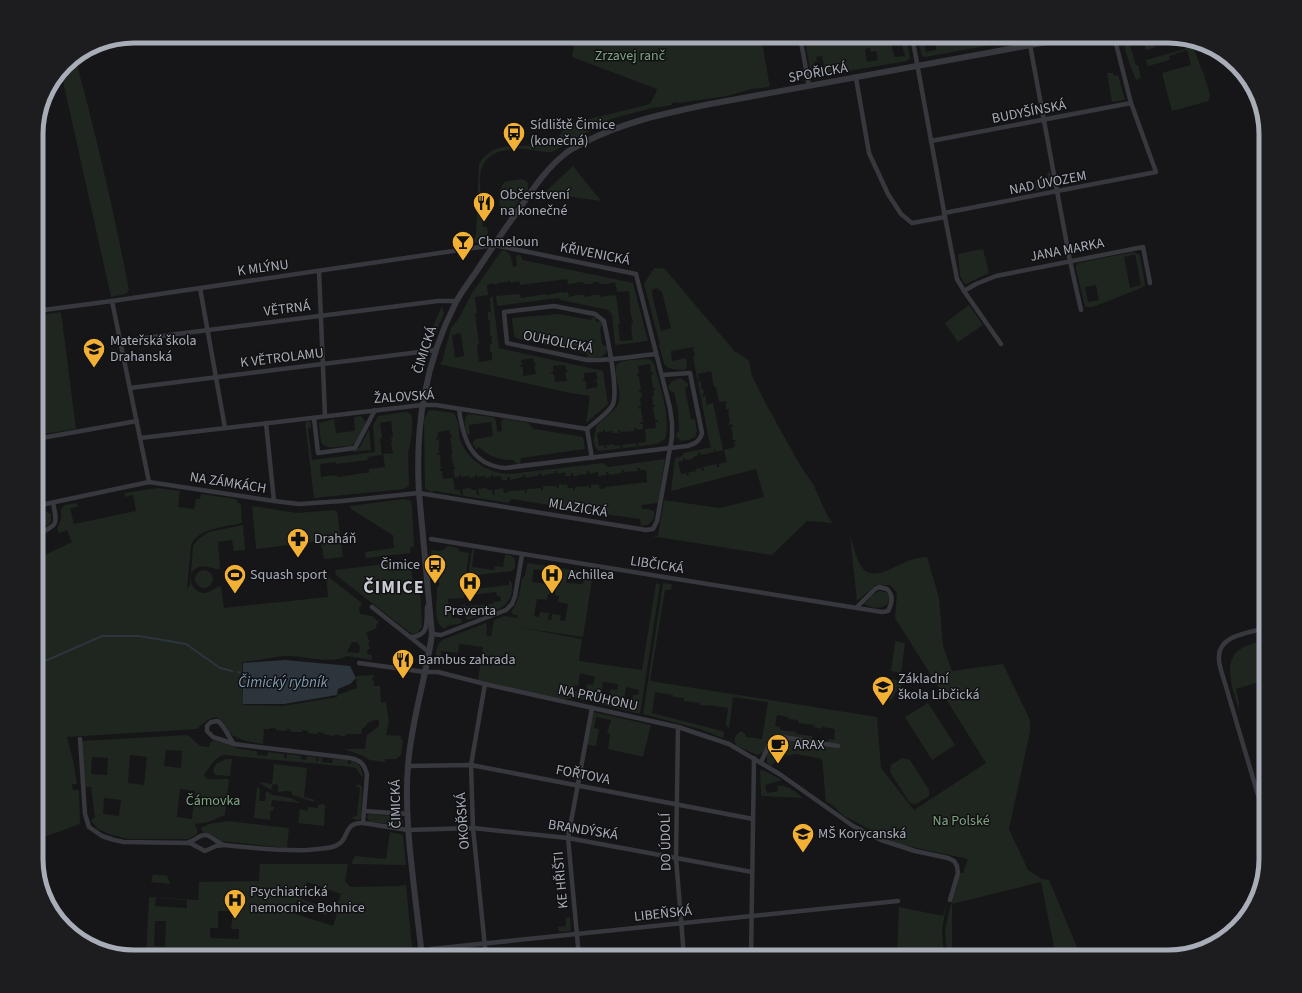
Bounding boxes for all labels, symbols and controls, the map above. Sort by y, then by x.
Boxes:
park label: Zrzavej ranč [595,46,666,66]
street label: SPOŘICKÁ [787,58,850,88]
street label: BUDYŠÍNSKÁ [990,95,1068,129]
place label: Sídliště Čimice (konečná) [530,115,615,151]
bus stop icon: Sídliště Čimice (konečná) [501,120,527,153]
street label: NAD ÚVOZEM [1008,166,1088,200]
place label: Občerstvení na konečné [500,185,570,221]
restaurant icon: Občerstvení na konečné [471,190,497,223]
bar icon: Chmeloun [450,229,476,262]
place label: Chmeloun [478,232,539,252]
street label: JANA MARKA [1028,233,1106,267]
street label: KŘIVENICKÁ [558,237,632,271]
street label: K MLÝNU [236,255,290,281]
street label: VĚTRNÁ [263,296,312,322]
street label: ČIMICKÁ [408,323,442,376]
street label: OUHOLICKÁ [521,325,595,359]
place label: Mateřská škola Drahanská [110,331,197,367]
school or university icon: Mateřská škola Drahanská [81,336,107,369]
street label: K VĚTROLAMU [239,343,325,373]
street label: ŽALOVSKÁ [373,385,435,409]
street label: NA ZÁMKÁCH [188,467,268,499]
street label: MLAZICKÁ [547,493,609,523]
pharmacy icon: Draháň [285,526,311,559]
place label: Draháň [314,529,357,549]
street label: LIBČICKÁ [629,551,686,579]
bus stop icon: Čimice [422,552,448,585]
place label: Čimice [380,555,420,575]
sports icon: Squash sport [222,562,248,595]
hospital icon: Achillea [539,562,565,595]
place label: Squash sport [250,565,327,585]
place label: Achillea [568,565,614,585]
hospital icon: Preventa [457,570,483,603]
district label: ČIMICE [363,575,425,600]
place label: Preventa [444,601,496,621]
restaurant icon: Bambus zahrada [390,647,416,680]
place label: Bambus zahrada [418,650,516,670]
place label: Základní škola Libčická [898,669,980,705]
water label: Čimický rybník [238,672,328,693]
school or university icon: Základní škola Libčická [870,674,896,707]
street label: NA PRŮHONU [556,680,640,716]
cafe icon: ARAX [765,732,791,765]
place label: ARAX [794,735,824,755]
street label: FOŘTOVA [554,760,612,790]
street label: ČIMICKÁ [386,779,406,829]
park label: Čámovka [186,791,240,811]
street label: OKOŘSKÁ [451,791,475,850]
street label: DO ÚDOLÍ [655,811,677,871]
park label: Na Polské [932,811,990,831]
street label: BRANDÝSKÁ [547,815,620,845]
school or university icon: MŠ Korycanská [790,821,816,854]
place label: MŠ Korycanská [818,824,906,844]
street label: KE HŘIŠTI [549,851,573,909]
place label: Psychiatrická nemocnice Bohnice [250,882,365,918]
hospital icon: Psychiatrická nemocnice Bohnice [222,887,248,920]
street label: LIBEŇSKÁ [633,901,693,927]

